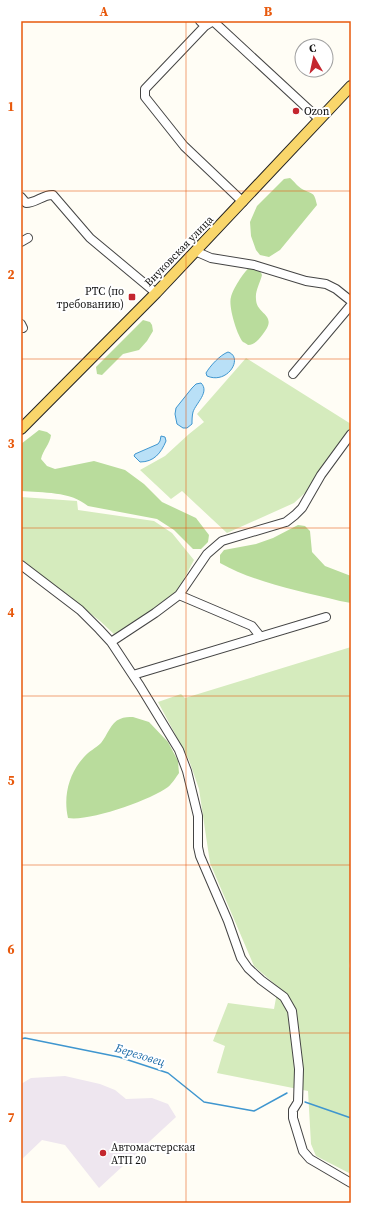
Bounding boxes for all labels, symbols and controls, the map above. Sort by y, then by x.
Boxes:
text: A [100,3,109,20]
text: B [264,3,273,20]
north arrow [294,38,334,78]
text: С [308,41,317,57]
text: 1 [7,98,15,115]
place label: Ozon [304,104,330,119]
marker: Ozon [291,106,301,116]
street label: Внуковская улица [141,212,217,290]
text: 2 [7,266,15,283]
place label: РТС (по требованию) [56,284,124,312]
marker: РТС (по требованию) [127,292,137,302]
text: 3 [7,435,15,452]
text: 4 [7,604,15,621]
text: 5 [7,772,15,789]
text: 6 [7,941,15,958]
water label: Березовец [112,1040,167,1070]
text: 7 [7,1109,15,1126]
place label: Автомастерская АТП 20 [111,1140,196,1168]
marker: Автомастерская АТП 20 [98,1148,108,1158]

